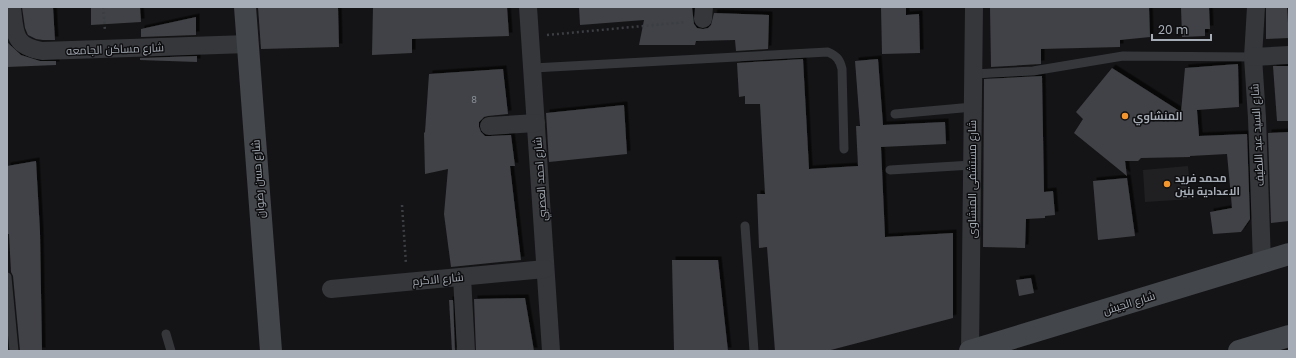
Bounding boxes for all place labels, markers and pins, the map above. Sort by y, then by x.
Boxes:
place label: المنشاوي [1133,108,1182,126]
marker: المنشاوي [1120,111,1130,121]
place label: محمد فريد الاعدادية بنين [1175,170,1240,199]
marker: محمد فريد الاعدادية بنين [1162,179,1172,189]

